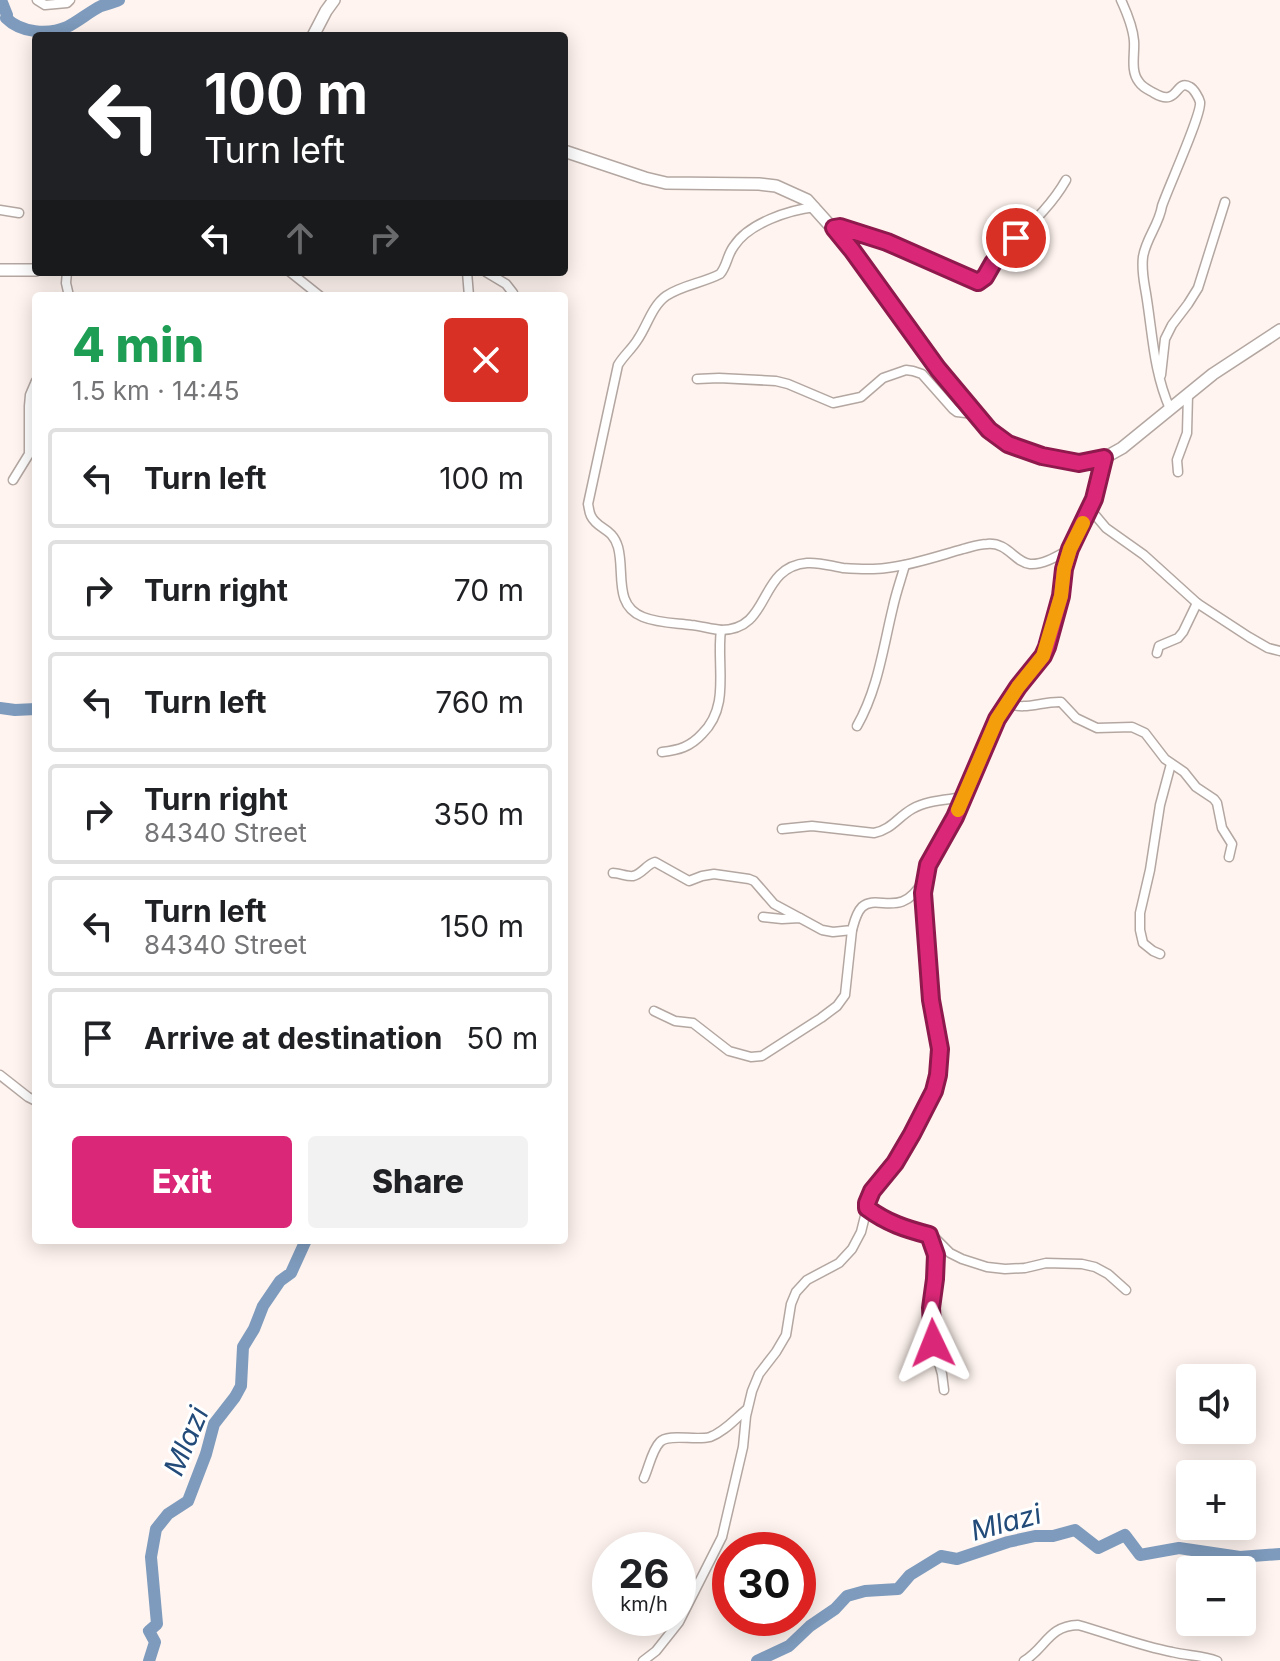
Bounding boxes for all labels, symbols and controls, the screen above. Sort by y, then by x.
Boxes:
text: 100 m [204,60,368,128]
icon: left [72,64,176,168]
text: Turn left [204,128,345,172]
pin [982,204,1050,272]
icon: left [194,216,238,260]
icon: ahead [278,216,322,260]
icon: right [362,216,406,260]
icon: arrive [994,216,1038,260]
text: 4 min [72,315,204,374]
button: close [444,318,528,402]
text: 1.5 km · 14:45 [72,375,239,406]
icon: left [76,456,120,500]
text: Turn left [144,460,266,496]
text: 100 m [439,460,524,496]
icon: right [76,568,120,612]
text: Turn right [144,572,288,608]
text: 70 m [454,572,524,608]
icon: left [76,680,120,724]
text: Turn left [144,684,266,720]
text: 760 m [435,684,524,720]
text: Turn right [144,781,288,817]
icon: right [76,792,120,836]
text: 350 m [434,796,524,832]
text: 84340 Street [144,817,307,848]
text: Turn left [144,893,266,929]
icon: left [76,904,120,948]
text: 150 m [440,908,524,944]
text: 84340 Street [144,929,307,960]
icon: arrive [76,1016,120,1060]
text: Arrive at destination [144,1020,442,1056]
text: 50 m [466,1020,538,1056]
button: Exit [72,1136,292,1228]
button: Share [308,1136,528,1228]
position arrow [891,1301,975,1385]
map controls [1176,1364,1256,1636]
button: sound [1176,1364,1256,1444]
water label: Mlazi [156,1400,216,1481]
button: + [1176,1460,1256,1540]
water label: Mlazi [967,1496,1046,1548]
speed limit sign: 30 [712,1532,816,1636]
text: 26 [618,1549,670,1598]
button: − [1176,1556,1256,1636]
text: km/h [620,1592,668,1616]

